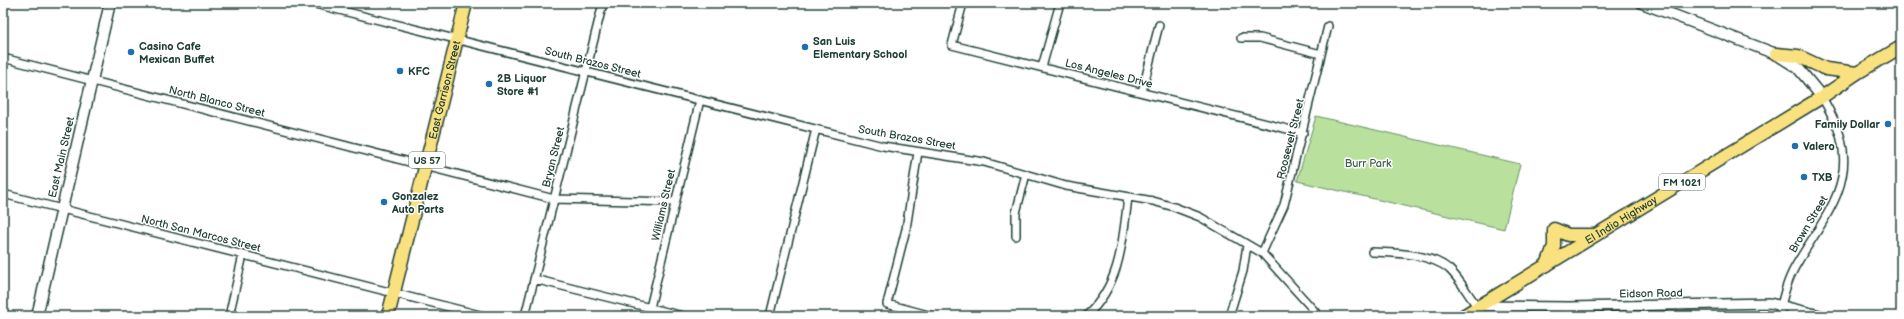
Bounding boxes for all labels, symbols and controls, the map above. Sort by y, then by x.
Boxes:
place label: San Luis Elementary School [813,35,907,61]
street label: East Garrison Street [426,39,464,141]
place label: Casino Cafe Mexican Buffet [139,40,215,66]
marker: San Luis Elementary School [800,42,810,52]
street label: South Brazos Street [543,44,643,81]
marker: Casino Cafe Mexican Buffet [126,47,136,57]
street label: Los Angeles Drive [1064,56,1154,91]
place label: KFC [408,65,430,78]
marker: KFC [395,66,405,76]
place label: 2B Liquor Store #1 [497,72,547,98]
marker: 2B Liquor Store #1 [484,79,494,89]
street label: North Blanco Street [168,83,267,120]
street label: Roosevelt Street [1274,97,1307,181]
street label: East Main Street [46,115,77,199]
place label: Family Dollar [1815,118,1881,131]
marker: Family Dollar [1883,119,1893,129]
street label: South Brazos Street [857,123,957,153]
street label: Bryan Street [540,125,567,189]
place label: Valero [1803,140,1835,153]
marker: Valero [1790,141,1800,151]
road number: US 57 [409,152,445,168]
park label: Burr Park [1345,157,1392,170]
street label: Williams Street [649,167,678,242]
place label: TXB [1812,171,1833,184]
marker: TXB [1799,172,1809,182]
road number: FM 1021 [1659,174,1705,190]
place label: Gonzalez Auto Parts [391,190,444,216]
street label: El Indio Highway [1583,193,1660,247]
street label: Brown Street [1786,193,1831,255]
marker: Gonzalez Auto Parts [379,197,389,207]
street label: North San Marcos Street [140,212,263,255]
street label: Eidson Road [1619,286,1683,301]

